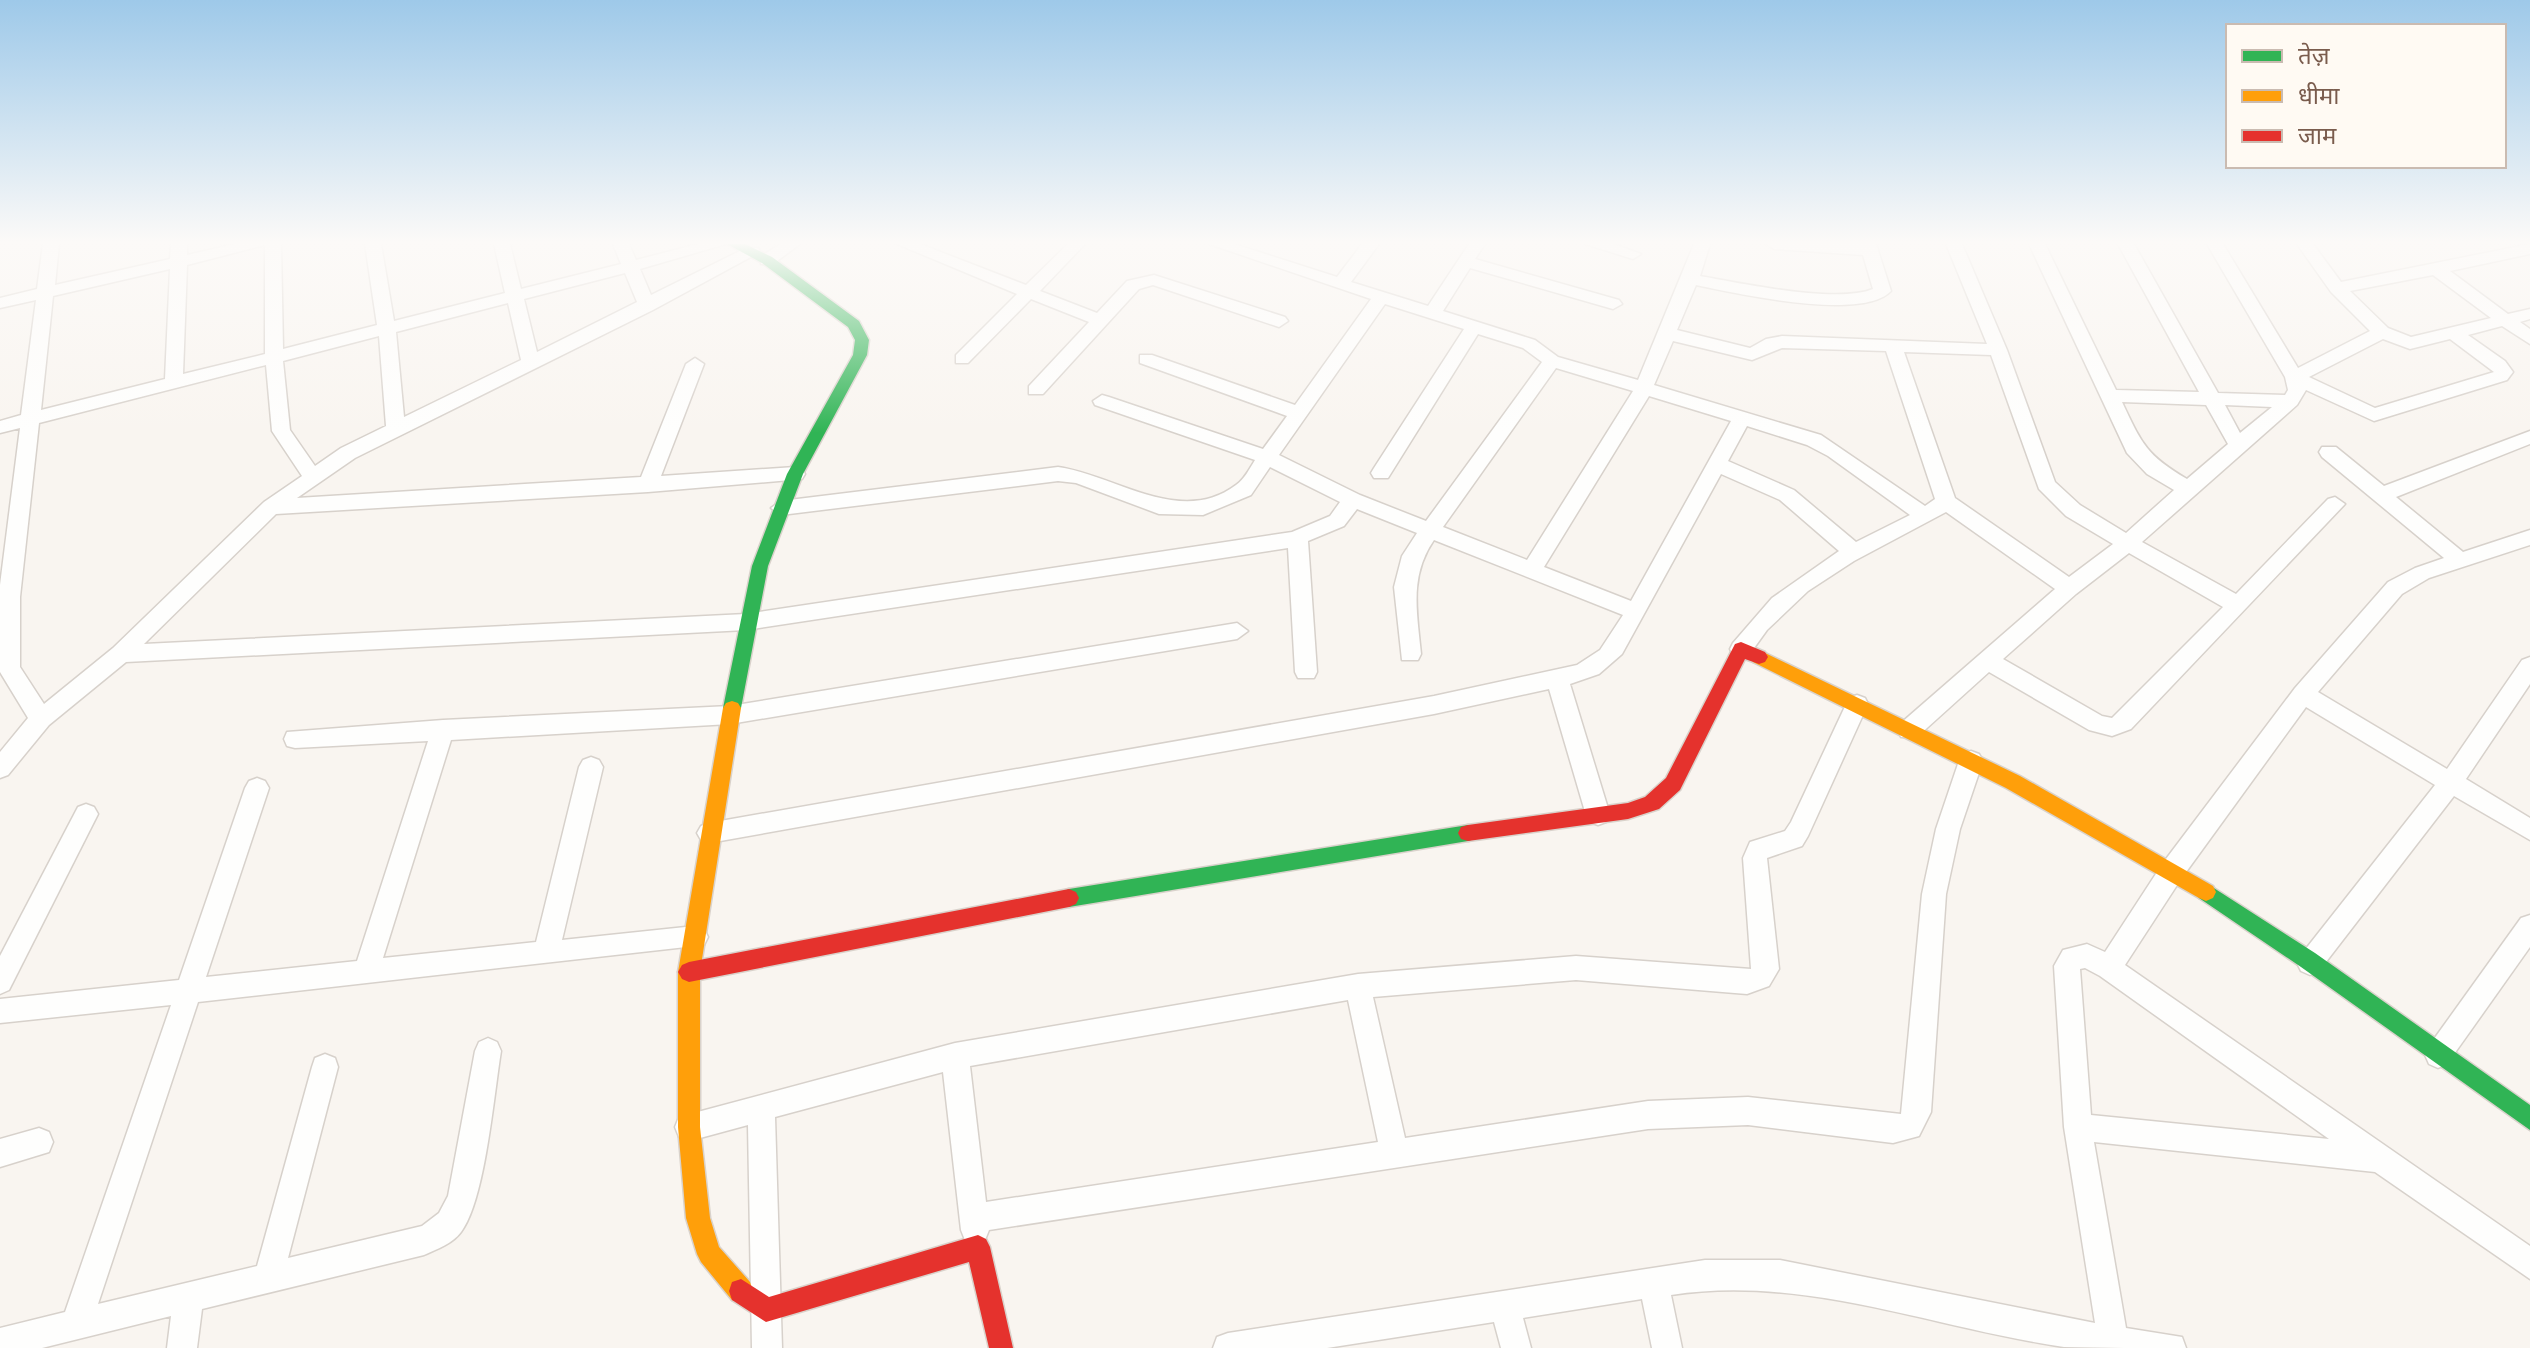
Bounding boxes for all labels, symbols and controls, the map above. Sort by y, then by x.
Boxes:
legend [2226,24,2506,168]
text: तेज़ [2298,38,2331,73]
text: धीमा [2298,78,2340,113]
text: जाम [2298,118,2337,153]

